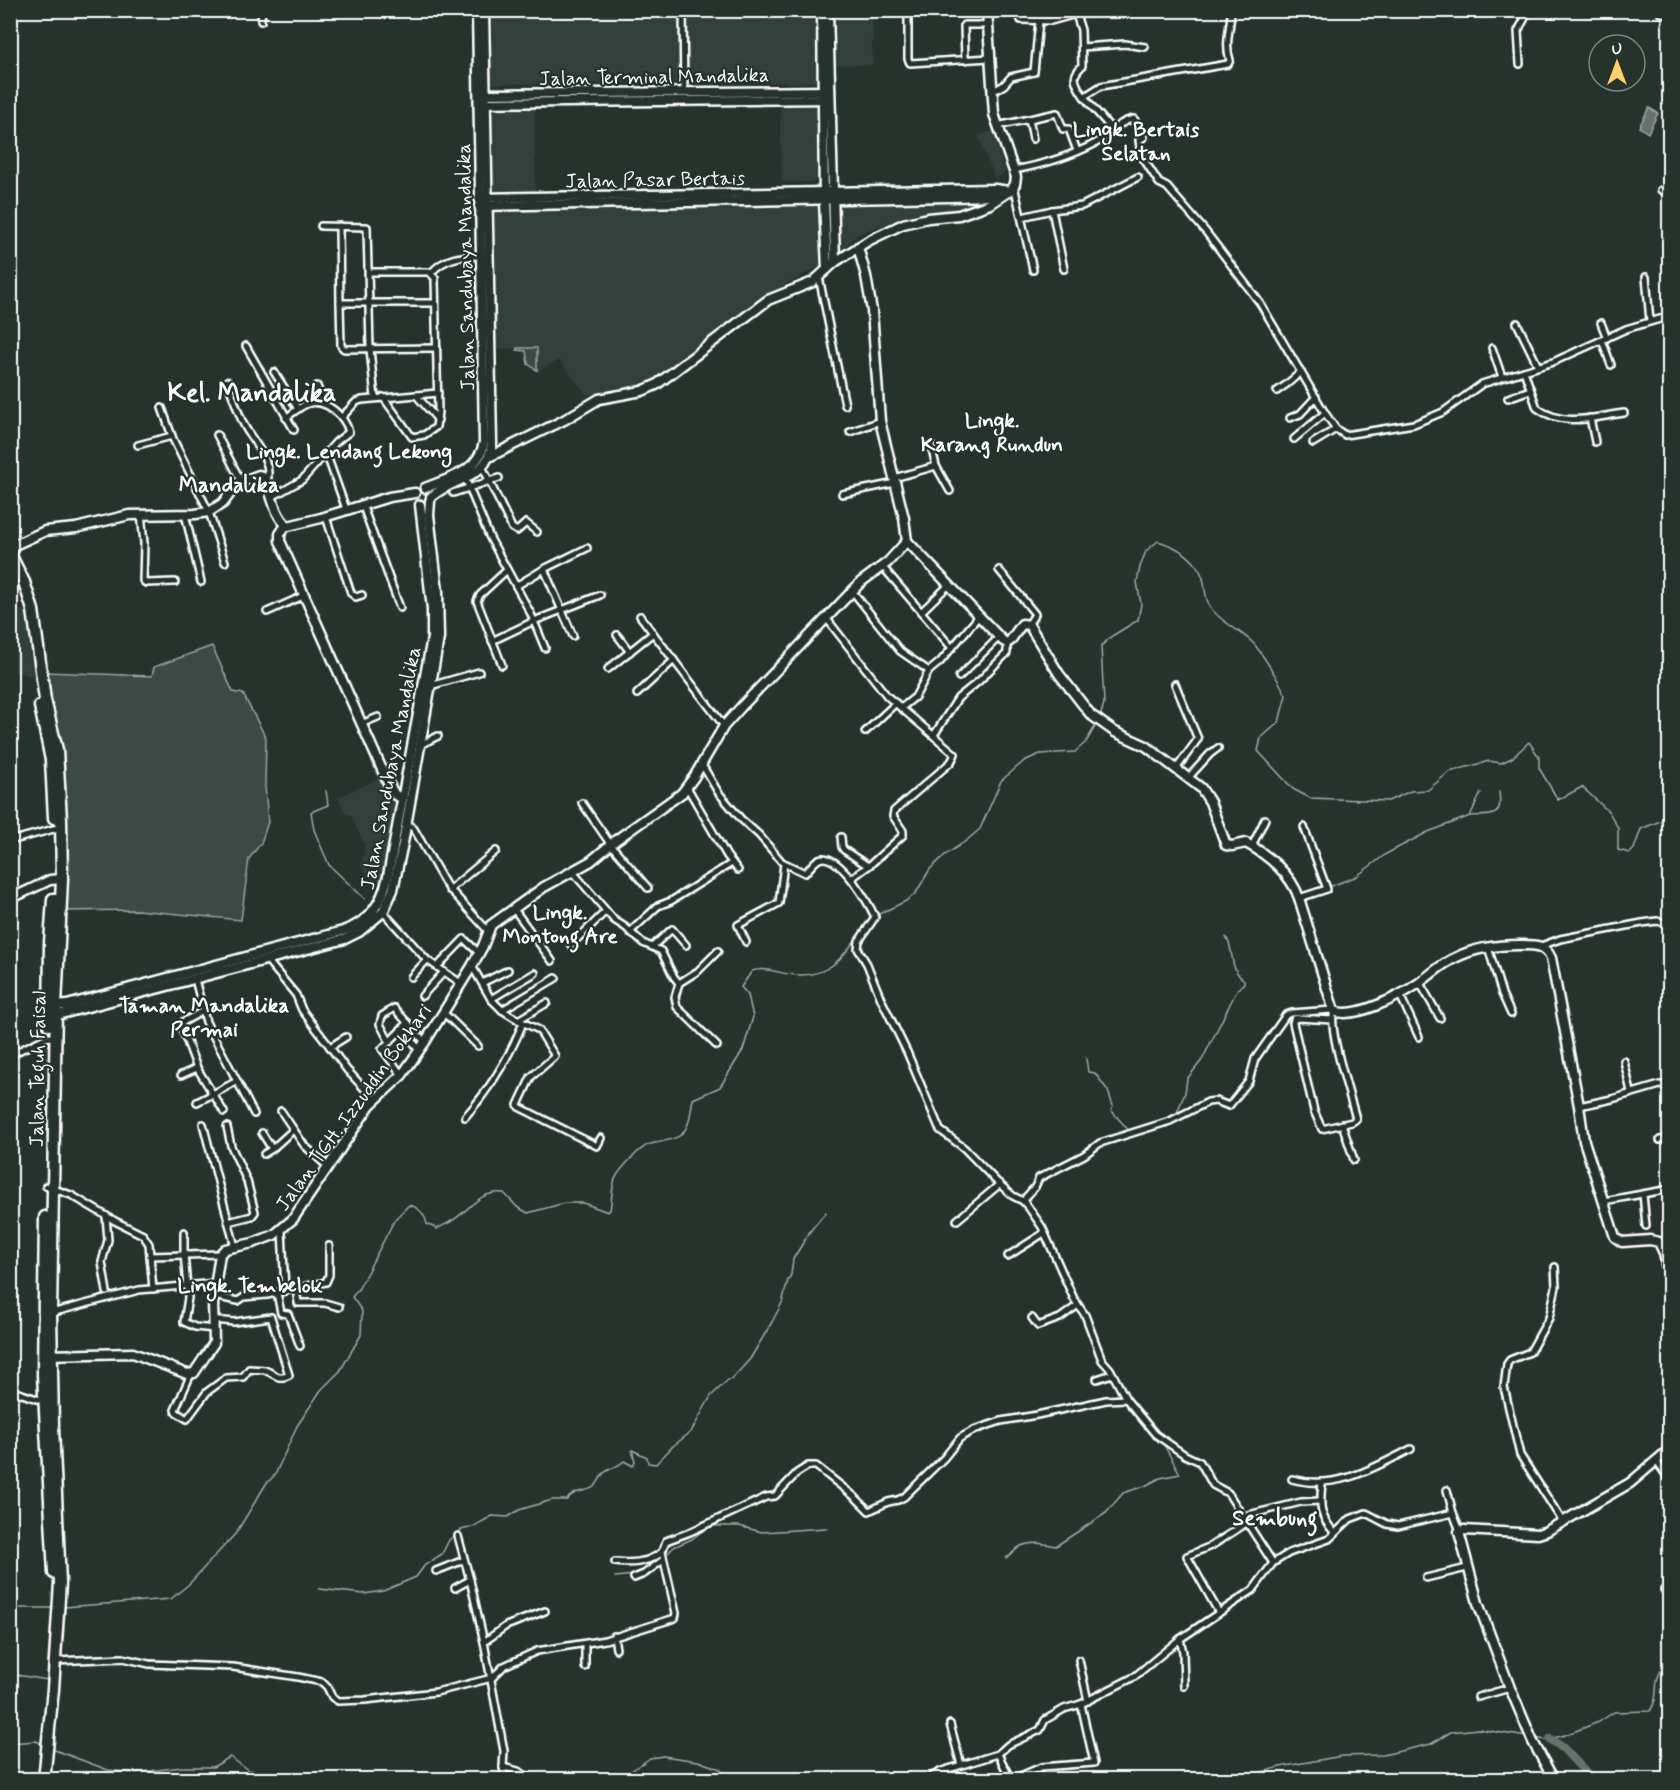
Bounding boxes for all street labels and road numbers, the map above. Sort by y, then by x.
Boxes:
street label: Jalan Terminal Mandalika [539,62,769,93]
street label: Jalan Sandubaya Mandalika [451,143,482,391]
street label: Jalan Pasar Bertais [565,165,745,196]
street label: Jalan Sandubaya Mandalika [355,644,428,892]
street label: Jalan Teguh Faisal [24,991,55,1147]
street label: Jalan TGH. Izzuddin Bokhari [270,999,439,1217]

